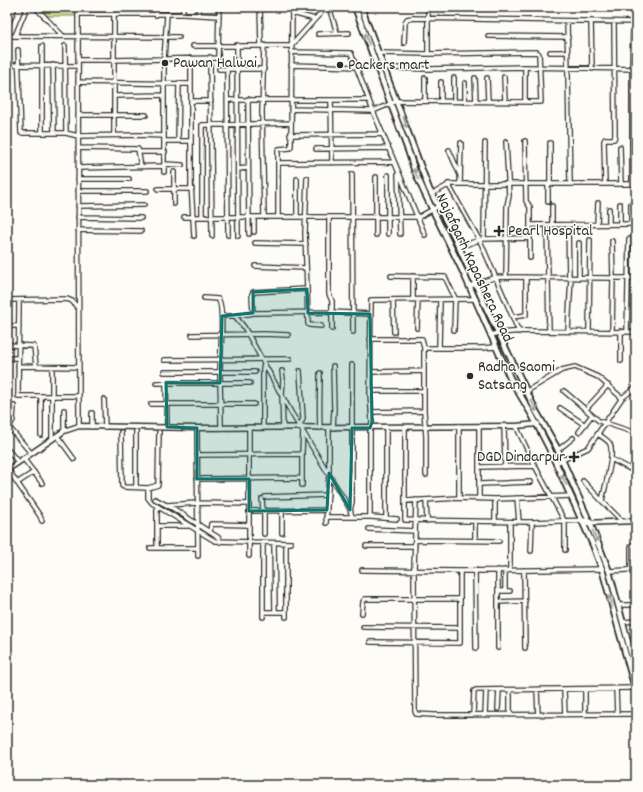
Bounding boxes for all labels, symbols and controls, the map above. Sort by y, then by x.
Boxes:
one-way arrow [362,33,370,45]
place label: Pawan Halwai [173,52,257,75]
place label: Packers mart [348,54,430,77]
marker: Pawan Halwai [160,58,170,68]
marker: Packers mart [335,60,345,70]
one-way arrow [401,116,409,128]
one-way arrow [412,168,420,180]
street label: Najafgarh Kapashera Road [429,190,519,346]
place label: Pearl Hospital [508,220,593,243]
marker: Pearl Hospital [493,225,505,237]
place label: Radha Saomi Satsang [478,356,555,397]
marker: Radha Saomi Satsang [465,371,475,381]
one-way arrow [531,399,538,411]
place label: DGD Dindarpur [477,446,565,469]
marker: DGD Dindarpur [568,451,580,463]
one-way arrow [560,474,567,486]
one-way arrow [592,529,600,541]
one-way arrow [607,594,614,607]

